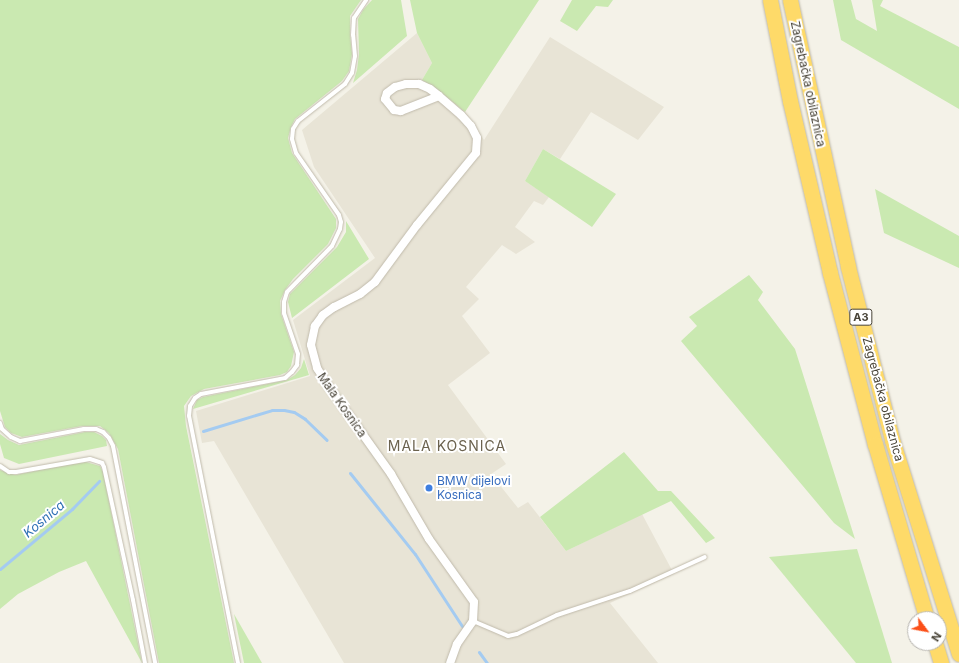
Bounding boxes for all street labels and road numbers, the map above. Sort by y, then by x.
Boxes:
street label: Zagrebačka obilaznica [788,20,828,148]
road number: A3 [849,308,873,326]
street label: Zagrebačka obilaznica [859,335,907,463]
street label: Mala Kosnica [314,370,370,440]

